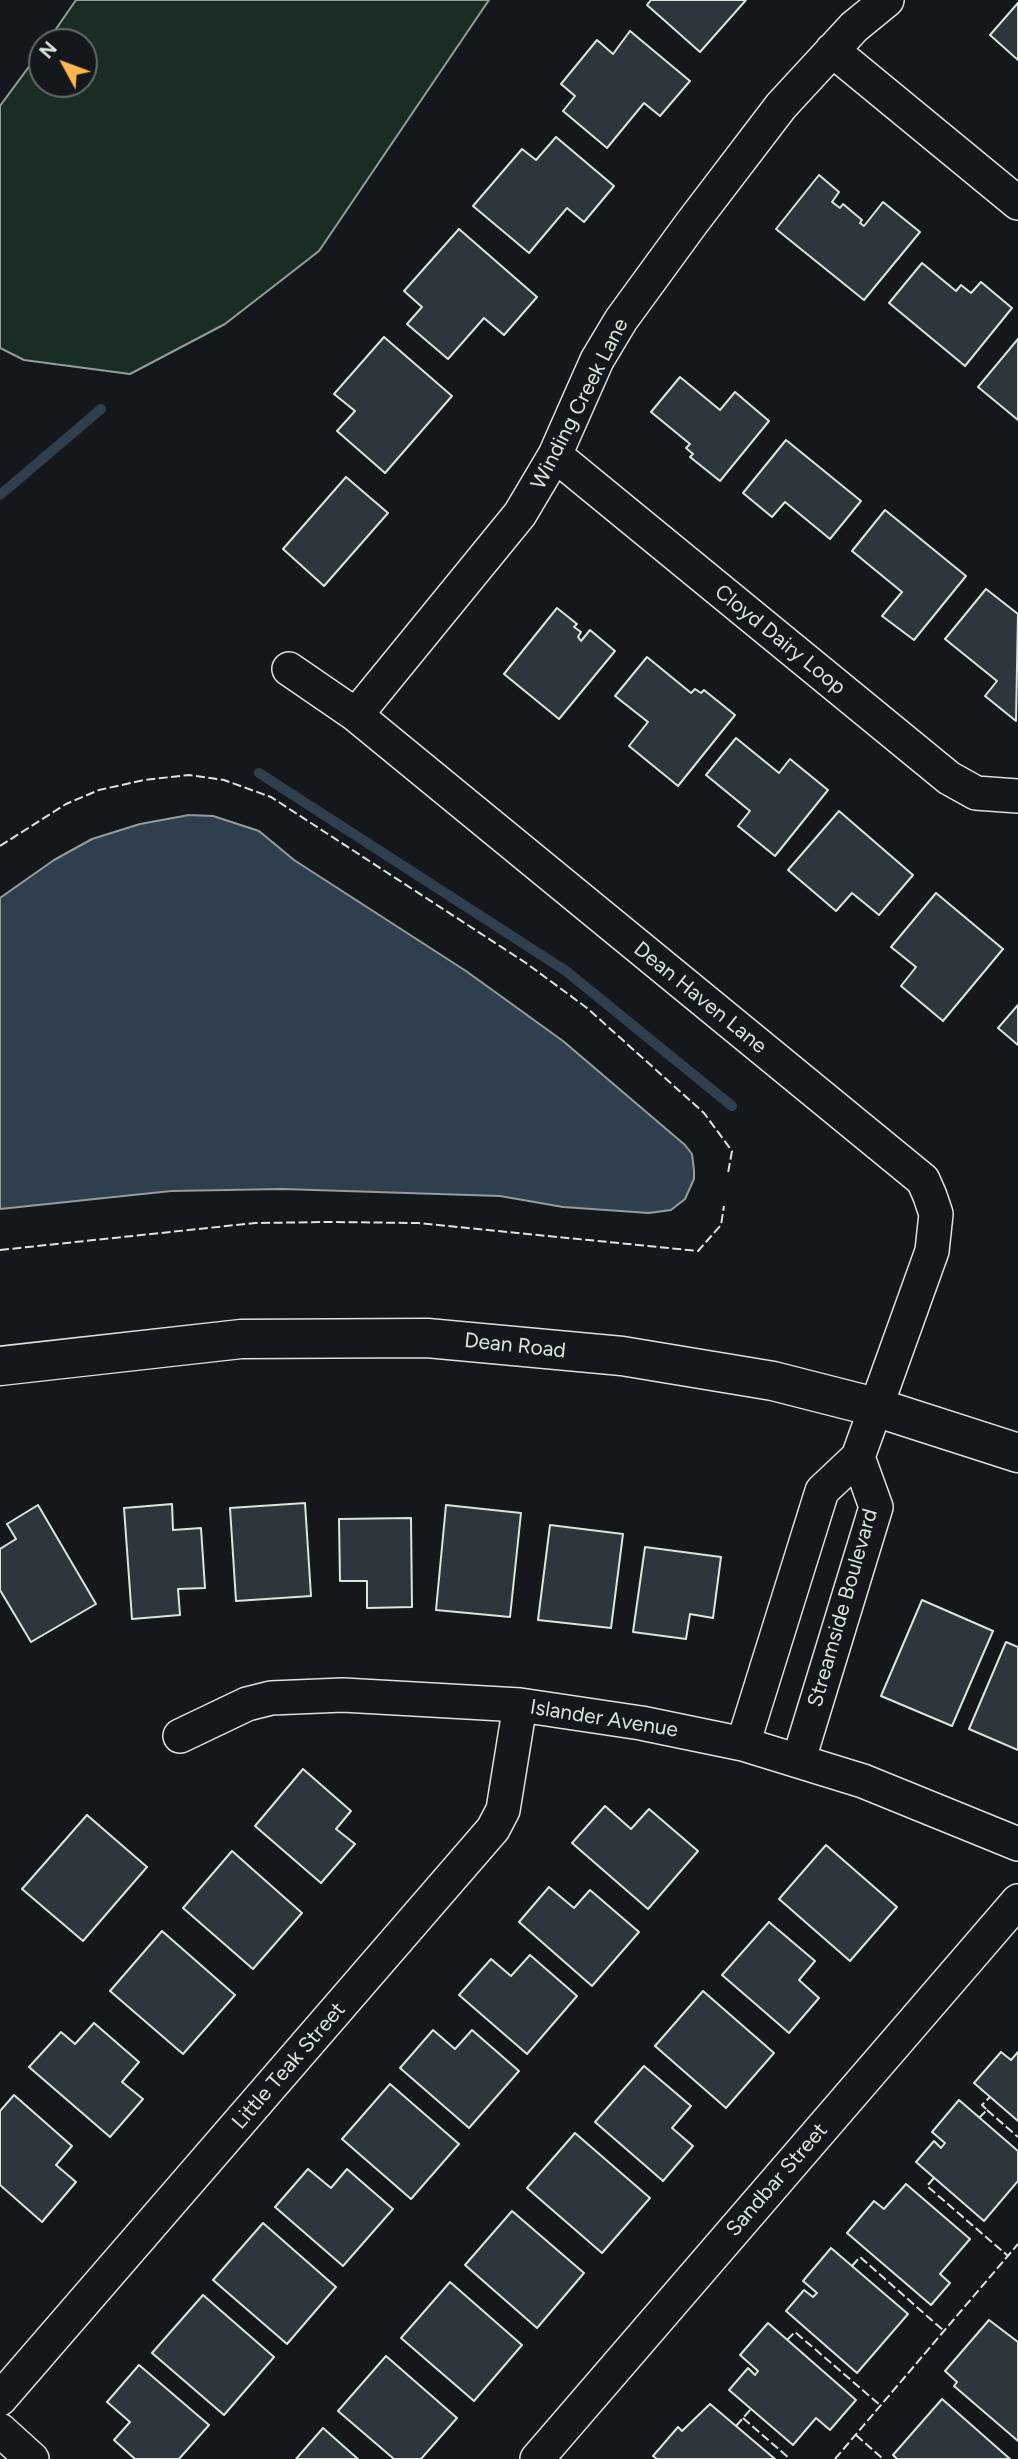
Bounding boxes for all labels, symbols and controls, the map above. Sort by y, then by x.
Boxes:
north arrow [28,28,98,98]
text: N [35,37,62,63]
street label: Winding Creek Lane [526,314,634,494]
street label: Cloyd Dairy Loop [710,580,850,700]
street label: Dean Haven Lane [628,937,772,1059]
street label: Dean Road [463,1328,567,1364]
street label: Streamside Boulevard [803,1506,883,1710]
street label: Islander Avenue [528,1695,680,1743]
street label: Little Teak Street [227,1998,351,2134]
street label: Sandbar Street [721,2118,833,2242]

